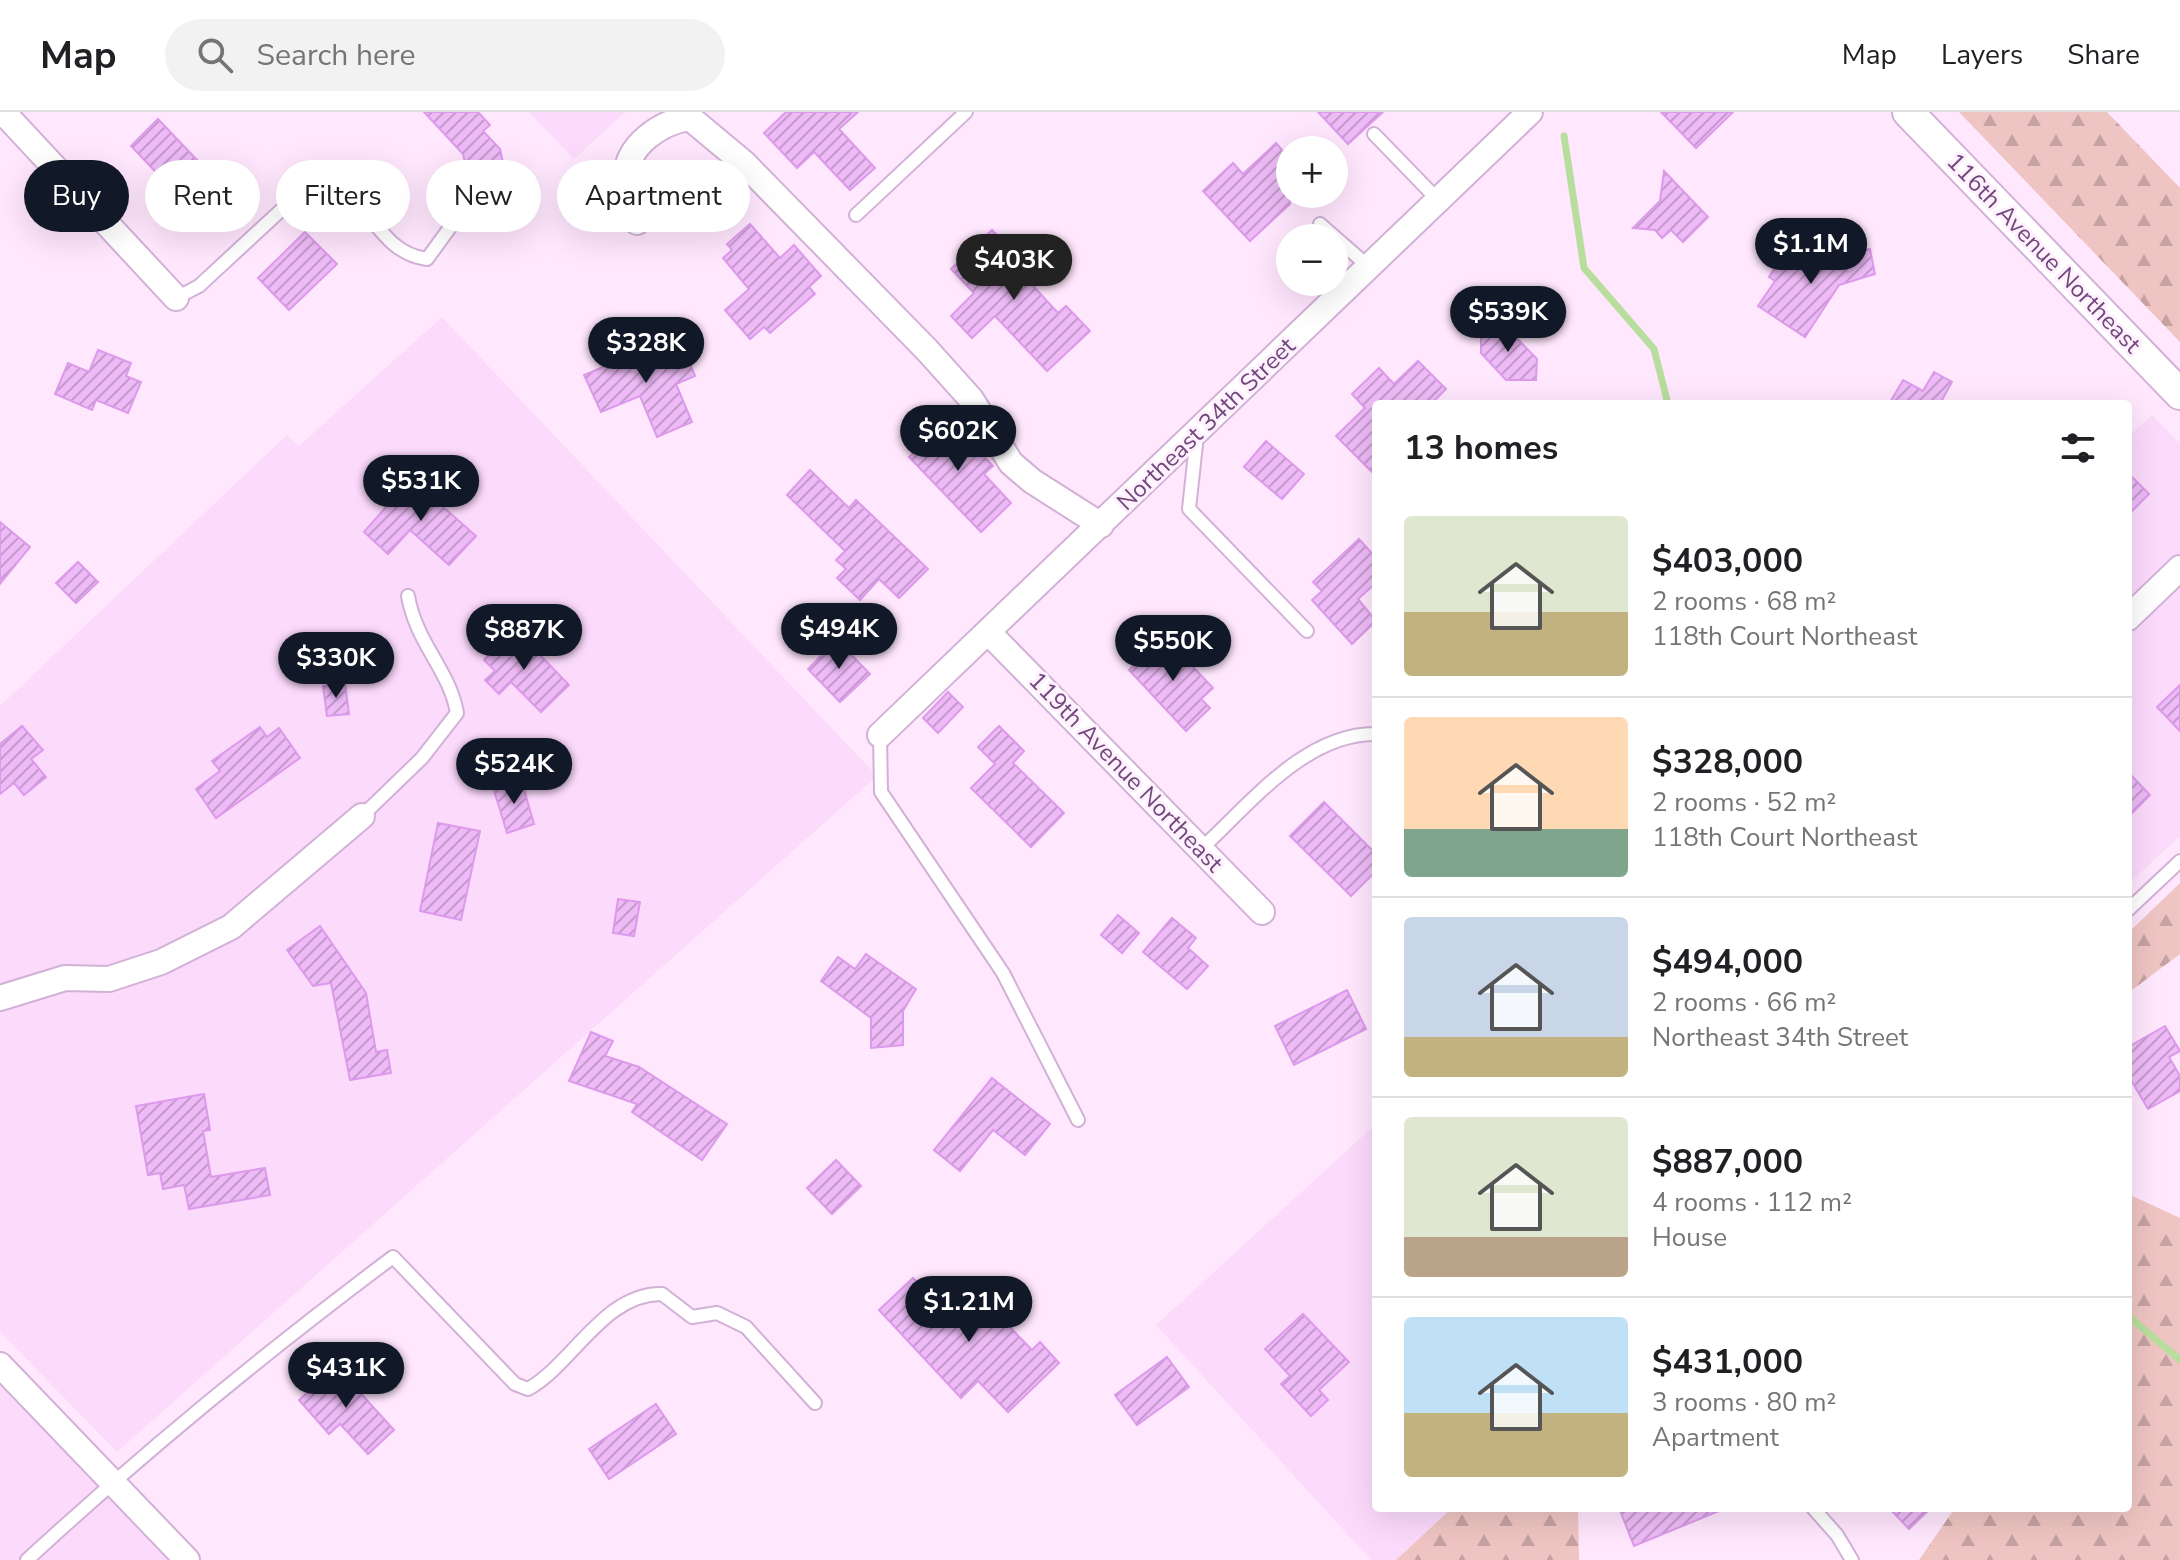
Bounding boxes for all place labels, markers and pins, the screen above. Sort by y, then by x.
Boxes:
pin: $1.1M [1755,218,1867,286]
pin: $403K [958,234,1070,302]
pin: $539K [1452,286,1564,354]
pin: $328K [590,317,702,385]
pin: $602K [902,405,1014,473]
pin: $531K [365,455,477,523]
pin: $494K [783,603,895,671]
pin: $887K [468,604,580,672]
pin: $550K [1117,615,1229,683]
pin: $330K [280,632,392,700]
pin: $524K [458,738,570,806]
pin: $1.21M [904,1276,1034,1344]
pin: $431K [290,1342,402,1410]

